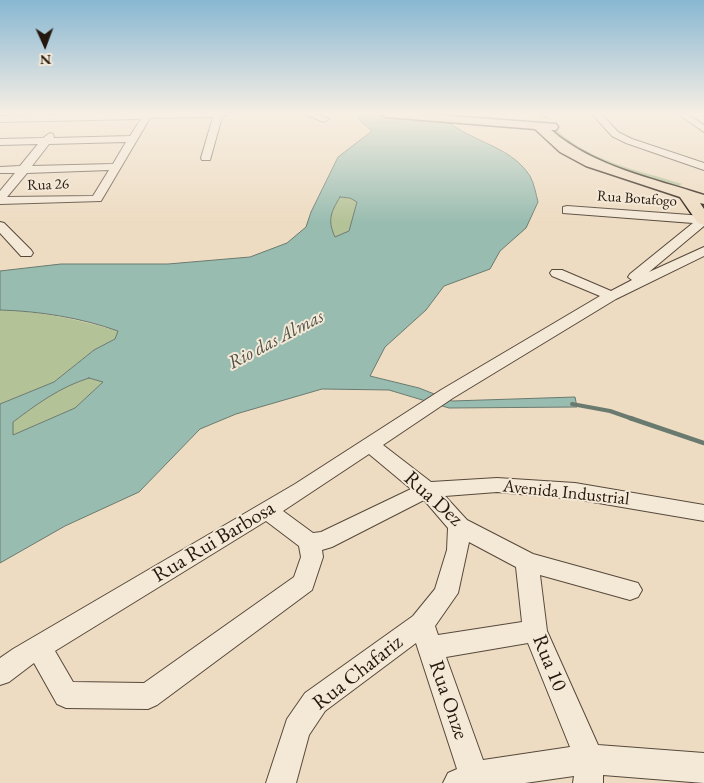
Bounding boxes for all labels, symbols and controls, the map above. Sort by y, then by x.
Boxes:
north arrow [20,20,70,70]
text: N [40,51,52,69]
street label: Rua 26 [27,175,69,195]
street label: Rua Botafogo [596,187,678,211]
water label: Rio das Almas [224,305,328,375]
street label: Rua Dez [398,466,468,532]
street label: Avenida Industrial [502,476,630,510]
street label: Rua Rui Barbosa [148,496,280,588]
street label: Rua Chafariz [308,630,408,716]
street label: Rua 10 [526,631,572,695]
street label: Rua Onze [423,657,473,743]

